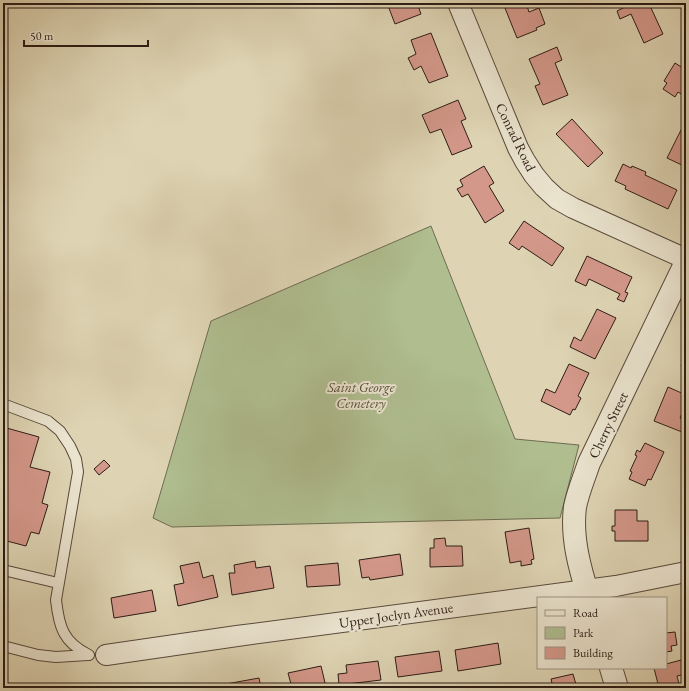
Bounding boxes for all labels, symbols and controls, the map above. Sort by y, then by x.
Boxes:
scale bar [24,22,148,48]
text: 50 m [30,28,54,44]
street label: Conrad Road [492,100,541,175]
park label: Saint George Cemetery [327,378,395,412]
street label: Cherry Street [584,388,632,461]
legend [537,597,667,669]
street label: Upper Joclyn Avenue [338,598,455,632]
text: Road [573,605,599,621]
text: Park [573,625,594,641]
text: Building [573,645,614,661]

